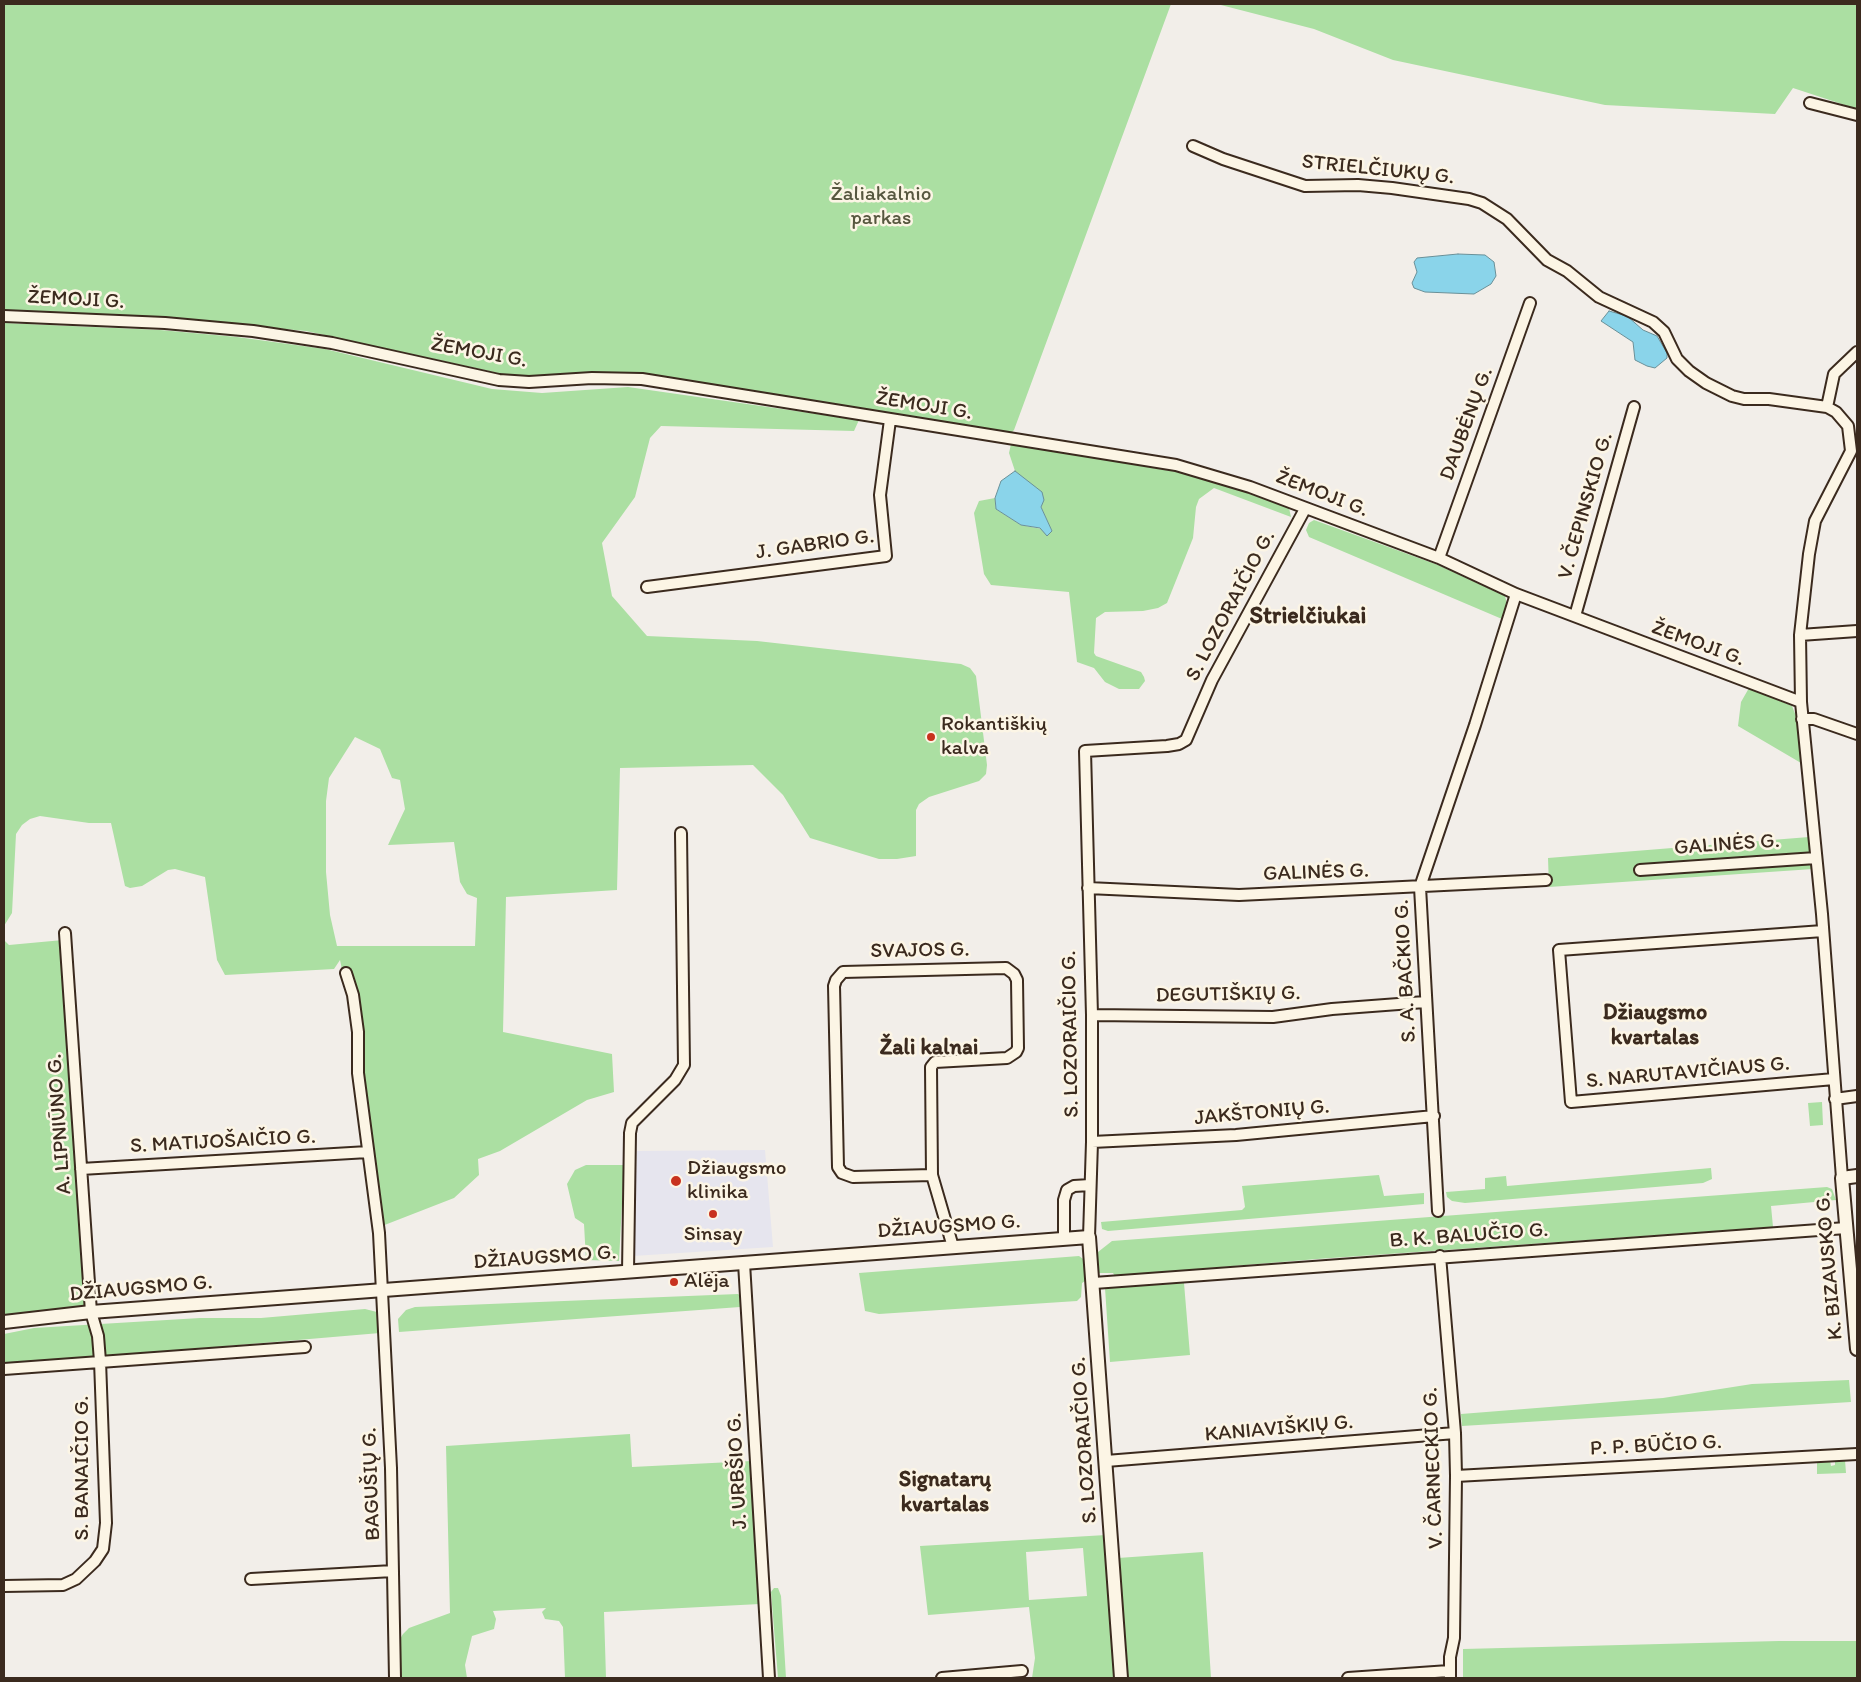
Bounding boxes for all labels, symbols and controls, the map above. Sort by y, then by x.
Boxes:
street label: STRIELČIUKŲ G. [1300,149,1456,191]
park label: Žaliakalnio parkas [831,182,931,232]
street label: ŽEMOJI G. [27,285,125,315]
street label: ŽEMOJI G. [429,332,529,374]
street label: DAUBĖNŲ G. [1435,364,1499,484]
street label: ŽEMOJI G. [874,386,974,426]
street label: V. ČEPINSKIO G. [1553,430,1619,582]
street label: ŽEMOJI G. [1272,465,1372,523]
street label: J. GABRIO G. [754,524,876,566]
street label: S. LOZORAIČIO G. [1181,526,1281,686]
district label: Strielčiukai [1250,603,1366,631]
street label: ŽEMOJI G. [1648,616,1748,672]
place label: Rokantiškių kalva [941,712,1047,762]
marker: Rokantiškių kalva [925,731,937,743]
street label: GALINĖS G. [1673,829,1781,861]
street label: GALINĖS G. [1263,859,1369,887]
street label: S. A. BAČKIO G. [1390,899,1422,1043]
street label: SVAJOS G. [870,938,970,964]
street label: S. LOZORAIČIO G. [1057,950,1085,1118]
street label: DEGUTIŠKIŲ G. [1155,981,1301,1009]
district label: Džiaugsmo kvartalas [1603,1000,1707,1052]
district label: Žali kalnai [880,1035,978,1061]
street label: S. NARUTAVIČIAUS G. [1585,1052,1791,1094]
street label: A. LIPNIŪNO G. [43,1053,77,1195]
street label: JAKŠTONIŲ G. [1193,1095,1331,1131]
street label: S. MATIJOŠAIČIO G. [129,1125,317,1159]
place label: Džiaugsmo klinika [687,1156,787,1206]
marker: Džiaugsmo klinika [669,1174,683,1188]
street label: K. BIZAUSKO G. [1811,1191,1849,1341]
marker: Sinsay [707,1208,719,1220]
street label: DŽIAUGSMO G. [877,1209,1021,1245]
street label: B. K. BALUČIO G. [1389,1218,1549,1254]
place label: Sinsay [684,1222,742,1248]
street label: DŽIAUGSMO G. [473,1240,617,1276]
place label: Alėja [684,1269,730,1295]
street label: DŽIAUGSMO G. [68,1270,214,1308]
marker: Alėja [668,1276,680,1288]
street label: S. LOZORAIČIO G. [1067,1356,1103,1524]
street label: V. ČARNECKIO G. [1419,1387,1449,1549]
street label: S. BANAIČIO G. [70,1396,96,1540]
street label: KANIAVIŠKIŲ G. [1204,1410,1354,1448]
street label: J. URBŠIO G. [722,1412,754,1530]
street label: BAGUŠIŲ G. [357,1427,387,1541]
street label: P. P. BŪČIO G. [1589,1430,1723,1462]
district label: Signatarų kvartalas [899,1467,991,1518]

